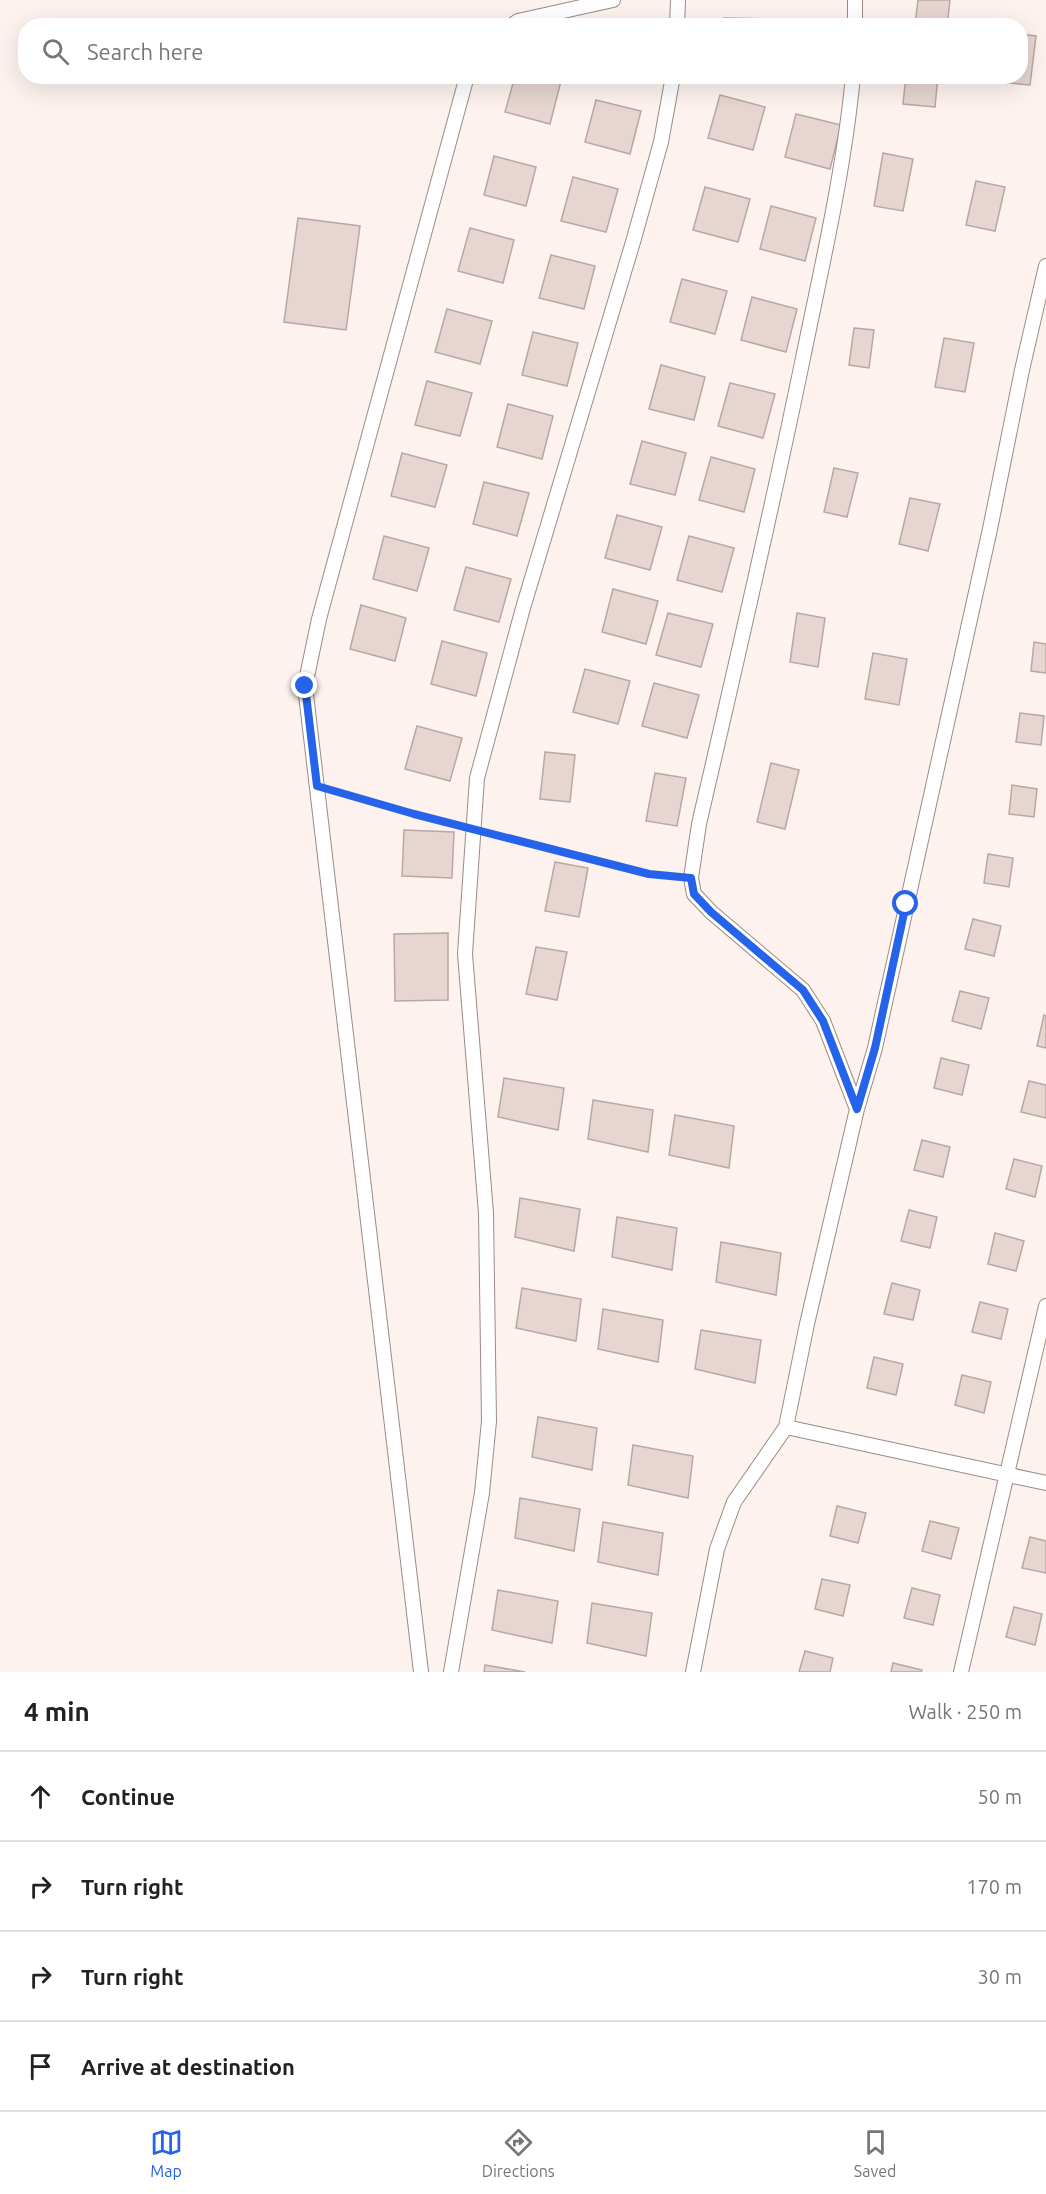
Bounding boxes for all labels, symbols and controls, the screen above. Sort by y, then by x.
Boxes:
search box [18,18,1028,84]
icon: search [39,35,72,68]
text: Search here [87,39,203,64]
route end [291,672,317,698]
route start [892,890,918,916]
text: 4 min [24,1697,90,1726]
text: Walk · 250 m [909,1700,1022,1723]
icon: ahead [24,1780,57,1813]
text: Continue [81,1784,175,1809]
text: 50 m [978,1785,1022,1808]
icon: right [24,1870,57,1903]
text: Turn right [81,1874,183,1899]
text: 170 m [966,1875,1022,1898]
icon: right [24,1960,57,1993]
text: Turn right [81,1964,183,1989]
text: 30 m [978,1965,1022,1988]
icon: arrive [24,2050,57,2083]
text: Arrive at destination [81,2054,295,2079]
tab: Map [150,2126,183,2180]
tab: Directions [482,2126,555,2180]
tab: Saved [854,2126,896,2180]

